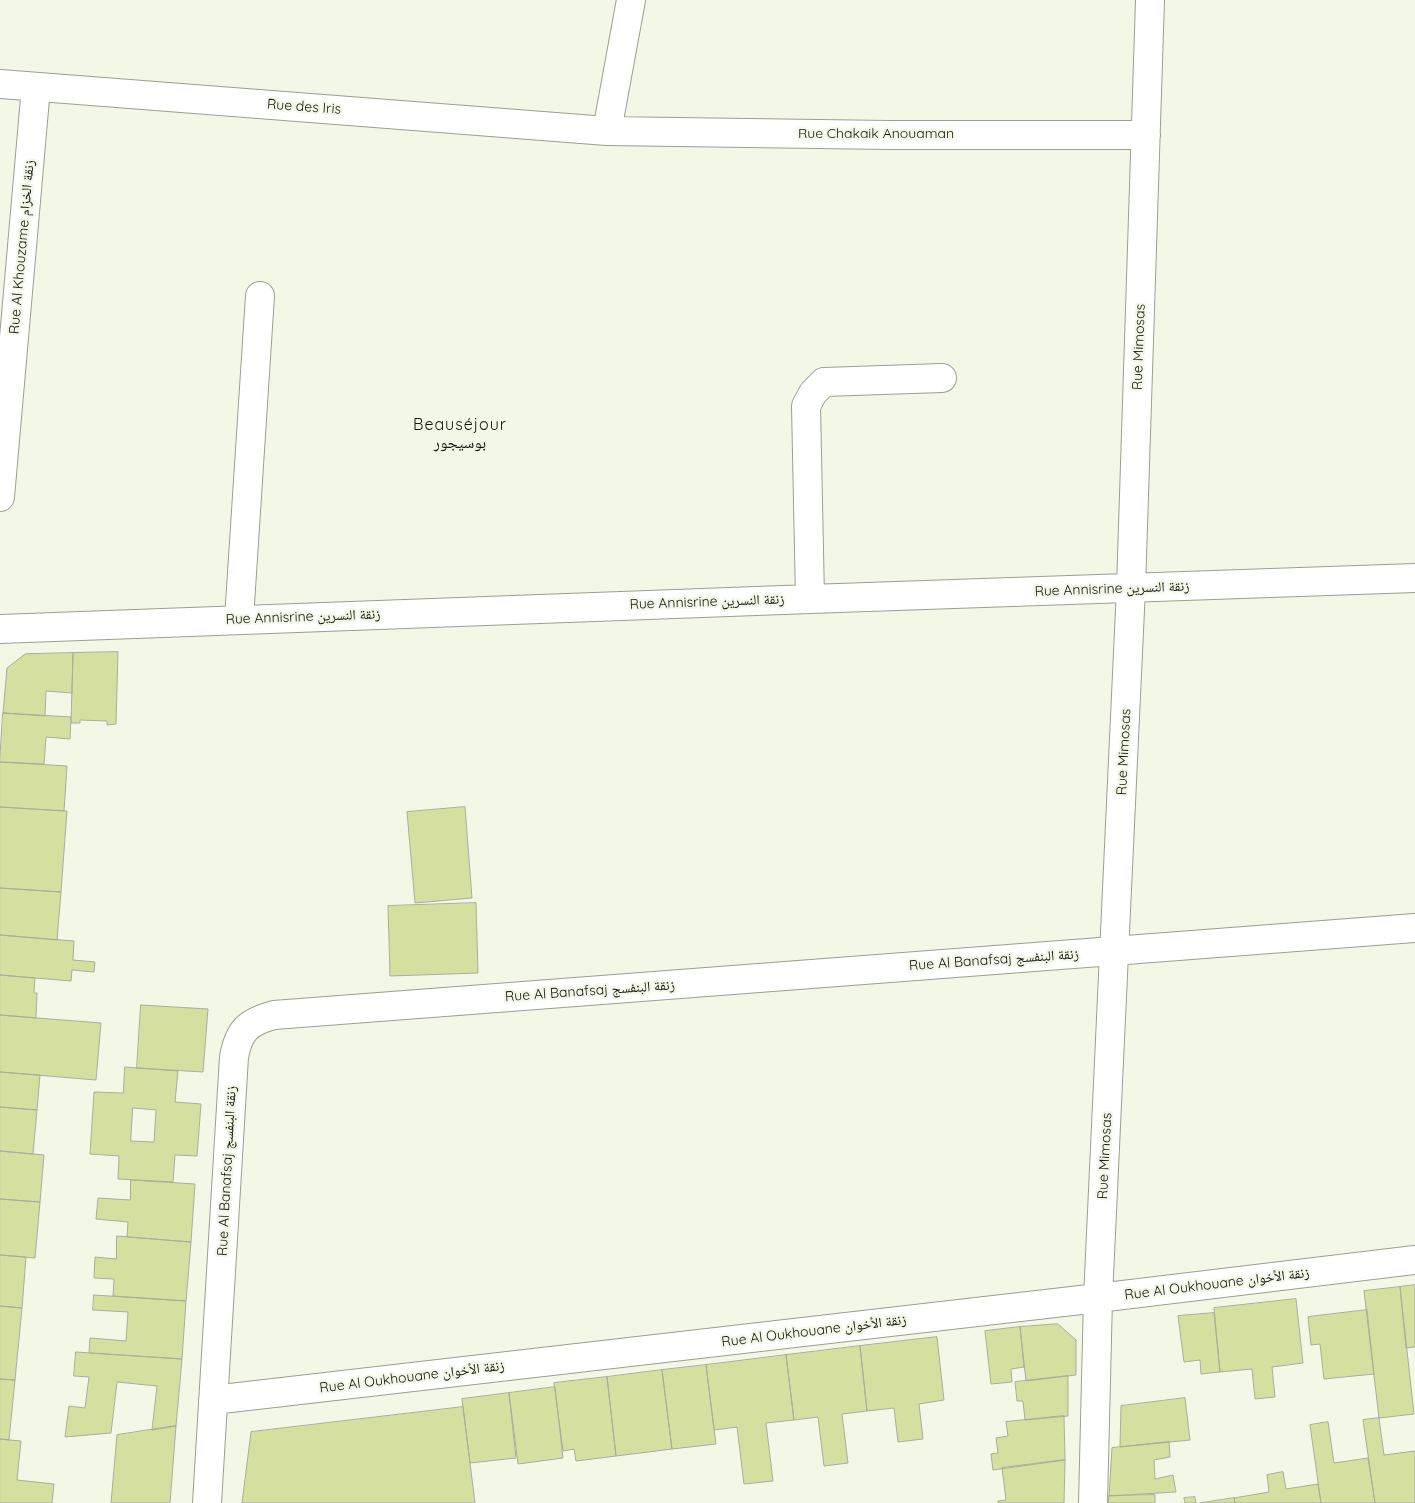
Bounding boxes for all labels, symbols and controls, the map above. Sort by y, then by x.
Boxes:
street label: Rue des Iris [266,96,342,118]
street label: Rue Chakaik Anouaman [798,126,954,142]
street label: Rue Al Khouzame زنقة الخزام [6,159,38,335]
street label: Rue Mimosas [1129,304,1149,390]
district label: Beauséjour بوسيجور [412,415,508,453]
street label: Rue Annisrine زنقة النسرين [1034,578,1190,600]
street label: Rue Annisrine زنقة النسرين [629,591,785,613]
street label: Rue Annisrine زنقة النسرين [225,606,381,628]
street label: Rue Mimosas [1113,708,1135,796]
street label: Rue Al Banafsaj زنقة البنفسج [908,946,1080,974]
street label: Rue Al Banafsaj زنقة البنفسج [504,977,676,1005]
street label: Rue Al Banafsaj زنقة البنفسج [214,1086,240,1256]
street label: Rue Mimosas [1094,1112,1116,1200]
street label: Rue Al Oukhouane زنقة الأخوان [1124,1264,1310,1304]
street label: Rue Al Oukhouane زنقة الأخوان [721,1311,907,1351]
street label: Rue Al Oukhouane زنقة الأخوان [319,1357,505,1397]

